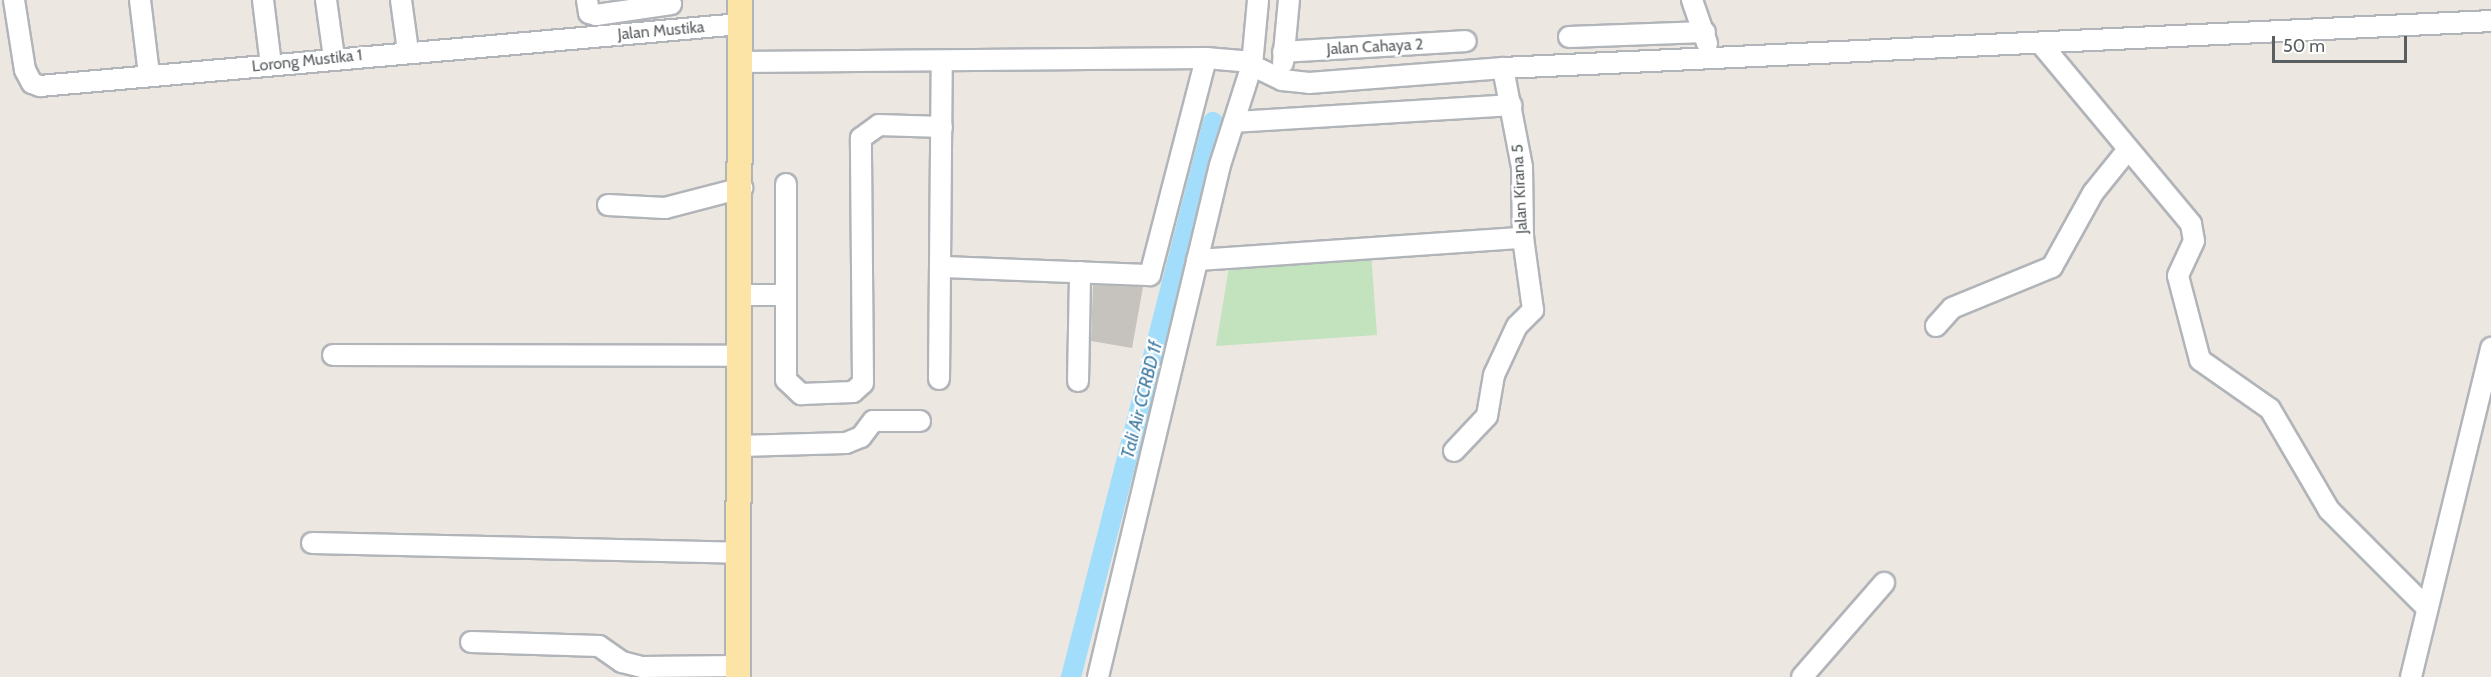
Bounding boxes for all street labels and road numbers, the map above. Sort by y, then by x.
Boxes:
street label: Jalan Mustika [617,18,705,44]
street label: Jalan Cahaya 2 [1326,35,1424,59]
street label: Lorong Mustika 1 [251,46,363,76]
street label: Jalan Kirana 5 [1508,144,1532,234]

